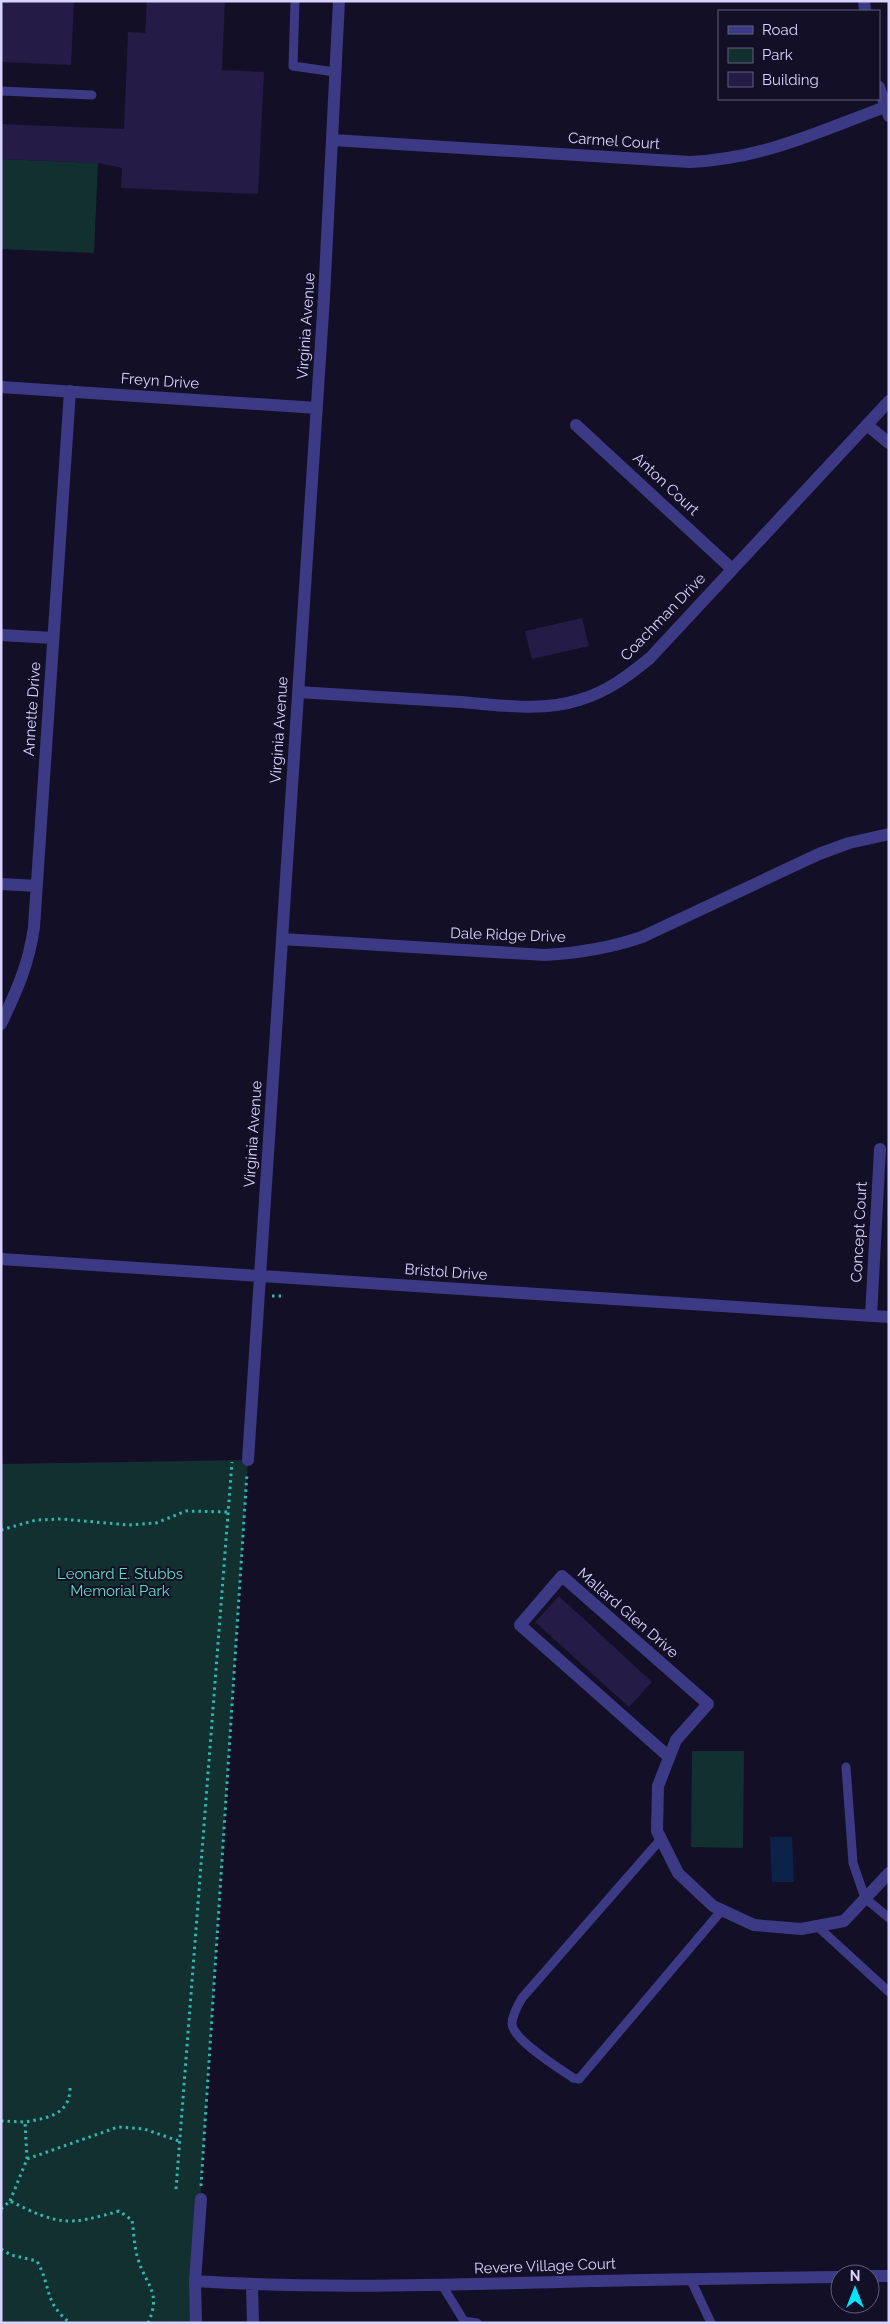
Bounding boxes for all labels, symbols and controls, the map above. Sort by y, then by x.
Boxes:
legend [718,10,880,100]
text: Road [762,21,798,39]
text: Park [762,46,793,64]
text: Building [762,71,819,89]
street label: Carmel Court [567,129,661,153]
street label: Virginia Avenue [293,272,319,380]
street label: Freyn Drive [120,369,200,393]
street label: Anton Court [629,449,703,519]
street label: Coachman Drive [617,569,709,665]
street label: Annette Drive [20,661,44,757]
street label: Virginia Avenue [266,676,292,784]
street label: Dale Ridge Drive [450,924,566,946]
street label: Virginia Avenue [240,1080,266,1188]
street label: Concept Court [847,1181,871,1283]
street label: Bristol Drive [404,1260,488,1284]
street label: Mallard Glen Drive [574,1564,682,1662]
park label: Leonard E. Stubbs Memorial Park [57,1565,183,1600]
street label: Revere Village Court [474,2255,616,2277]
north arrow [830,2264,880,2314]
text: N [850,2268,860,2284]

